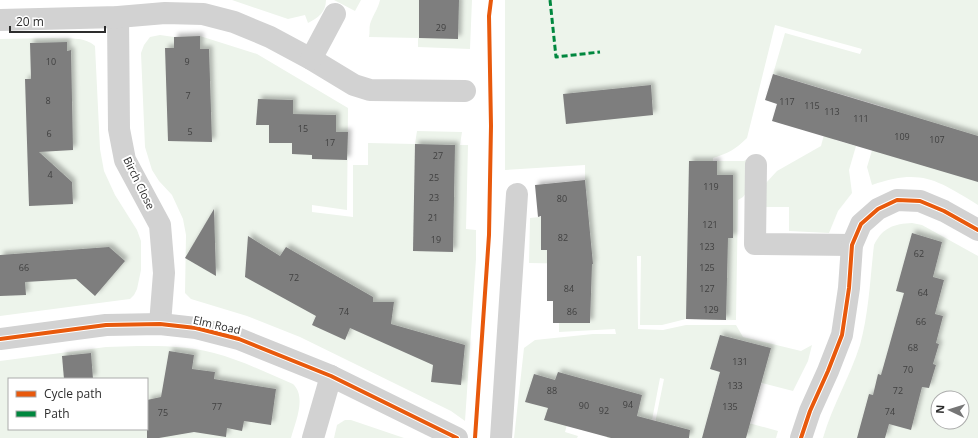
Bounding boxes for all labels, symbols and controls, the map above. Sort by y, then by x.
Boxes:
scale bar [10,8,105,34]
text: 20 m [16,13,44,30]
house number: 29 [436,21,446,34]
house number: 10 [46,55,56,68]
house number: 9 [184,55,190,68]
house number: 7 [185,89,191,102]
house number: 8 [45,94,51,107]
house number: 117 [779,95,795,108]
house number: 115 [804,99,820,112]
house number: 113 [824,105,840,118]
house number: 111 [853,112,869,125]
house number: 15 [298,122,308,135]
house number: 5 [187,125,193,138]
house number: 6 [46,127,52,140]
house number: 109 [894,130,910,143]
house number: 107 [929,133,945,146]
house number: 17 [325,136,335,149]
house number: 27 [433,149,443,162]
street label: Birch Close [120,154,159,212]
house number: 4 [47,168,53,181]
house number: 25 [429,171,439,184]
house number: 119 [703,180,719,193]
house number: 23 [429,191,439,204]
house number: 80 [557,192,567,205]
house number: 21 [428,211,438,224]
house number: 121 [702,218,718,231]
house number: 82 [558,231,568,244]
house number: 19 [431,233,441,246]
house number: 123 [699,240,715,253]
house number: 62 [914,247,924,260]
house number: 66 [19,261,29,274]
house number: 125 [699,261,715,274]
house number: 72 [289,271,299,284]
house number: 84 [564,282,574,295]
house number: 127 [699,282,715,295]
house number: 64 [918,286,928,299]
house number: 129 [703,303,719,316]
house number: 74 [339,305,349,318]
house number: 86 [567,305,577,318]
street label: Elm Road [192,312,242,337]
house number: 66 [916,315,926,328]
house number: 68 [908,341,918,354]
house number: 131 [732,355,748,368]
house number: 70 [903,363,913,376]
legend [8,378,148,430]
house number: 133 [727,379,743,392]
house number: 88 [547,384,557,397]
house number: 72 [893,384,903,397]
text: Cycle path [44,385,102,402]
north arrow [930,390,970,430]
house number: 94 [623,398,633,411]
house number: 90 [579,399,589,412]
house number: 77 [212,400,222,413]
house number: 135 [722,400,738,413]
house number: 92 [599,404,609,417]
text: N [932,404,947,414]
text: Path [44,405,70,422]
house number: 74 [885,405,895,418]
house number: 75 [158,406,168,419]

